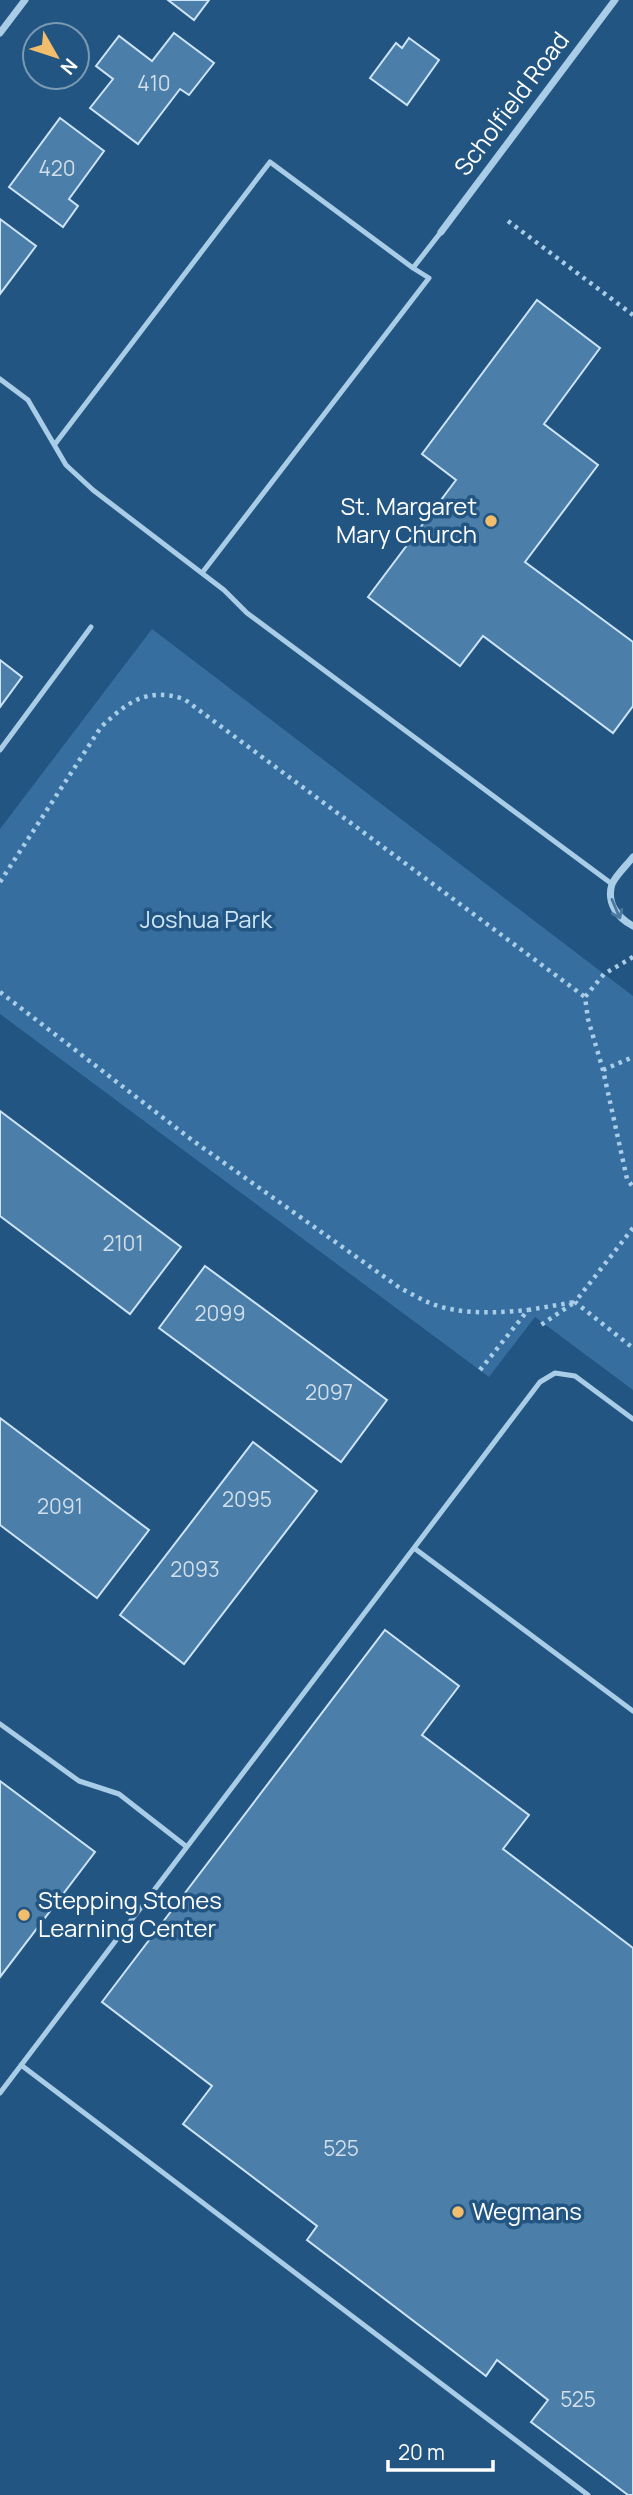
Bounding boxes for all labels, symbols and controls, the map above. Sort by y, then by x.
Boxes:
north arrow [21,21,91,91]
street label: Scholfield Road [446,24,576,182]
text: N [55,53,84,80]
house number: 410 [137,69,171,97]
house number: 420 [38,154,76,182]
place label: St. Margaret Mary Church [336,489,477,550]
marker: St. Margaret Mary Church [483,513,499,529]
one-way arrow [611,898,624,919]
park label: Joshua Park [140,902,273,935]
house number: 2101 [102,1229,144,1257]
house number: 2099 [195,1299,245,1327]
house number: 2097 [305,1378,353,1406]
house number: 2095 [222,1485,272,1513]
house number: 2091 [37,1492,83,1520]
house number: 2093 [170,1555,220,1583]
place label: Stepping Stones Learning Center [38,1883,222,1944]
marker: Stepping Stones Learning Center [16,1907,32,1923]
house number: 525 [323,2134,359,2162]
place label: Wegmans [472,2194,582,2227]
marker: Wegmans [450,2204,466,2220]
house number: 525 [560,2385,596,2413]
scale bar [388,2428,493,2472]
text: 20 m [398,2438,445,2466]

